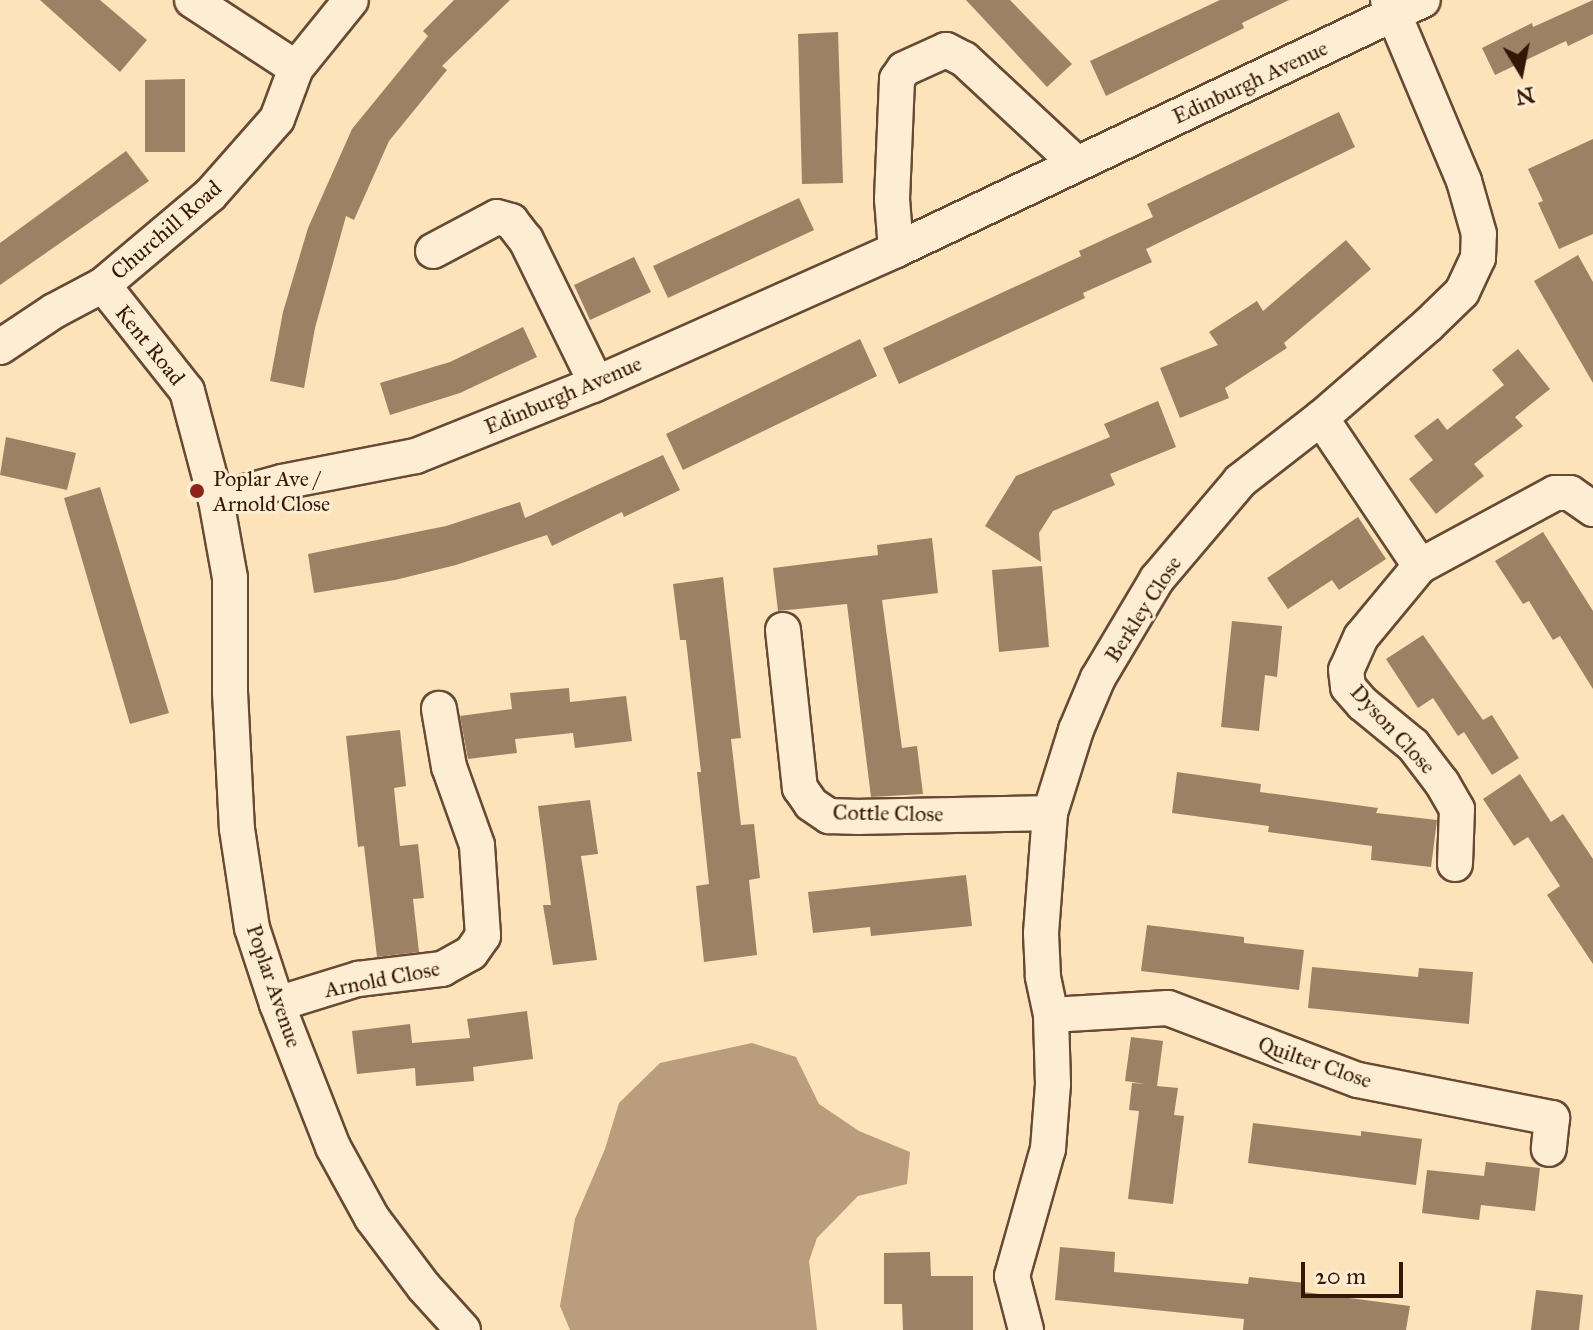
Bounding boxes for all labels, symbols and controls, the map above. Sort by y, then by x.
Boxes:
north arrow [1481,32,1561,112]
street label: Edinburgh Avenue [1168,34,1332,130]
text: N [1514,81,1537,111]
street label: Churchill Road [105,175,227,285]
street label: Kent Road [110,299,190,391]
street label: Edinburgh Avenue [480,350,646,440]
place label: Poplar Ave / Arnold Close [213,465,330,516]
marker: Poplar Ave / Arnold Close [188,482,206,500]
street label: Berkley Close [1099,551,1187,667]
street label: Dyson Close [1345,679,1441,779]
street label: Cottle Close [832,799,944,827]
street label: Poplar Avenue [241,921,307,1051]
street label: Arnold Close [322,955,442,1003]
street label: Quilter Close [1255,1030,1375,1094]
scale bar [1305,1246,1407,1296]
text: 20 m [1315,1261,1366,1291]

